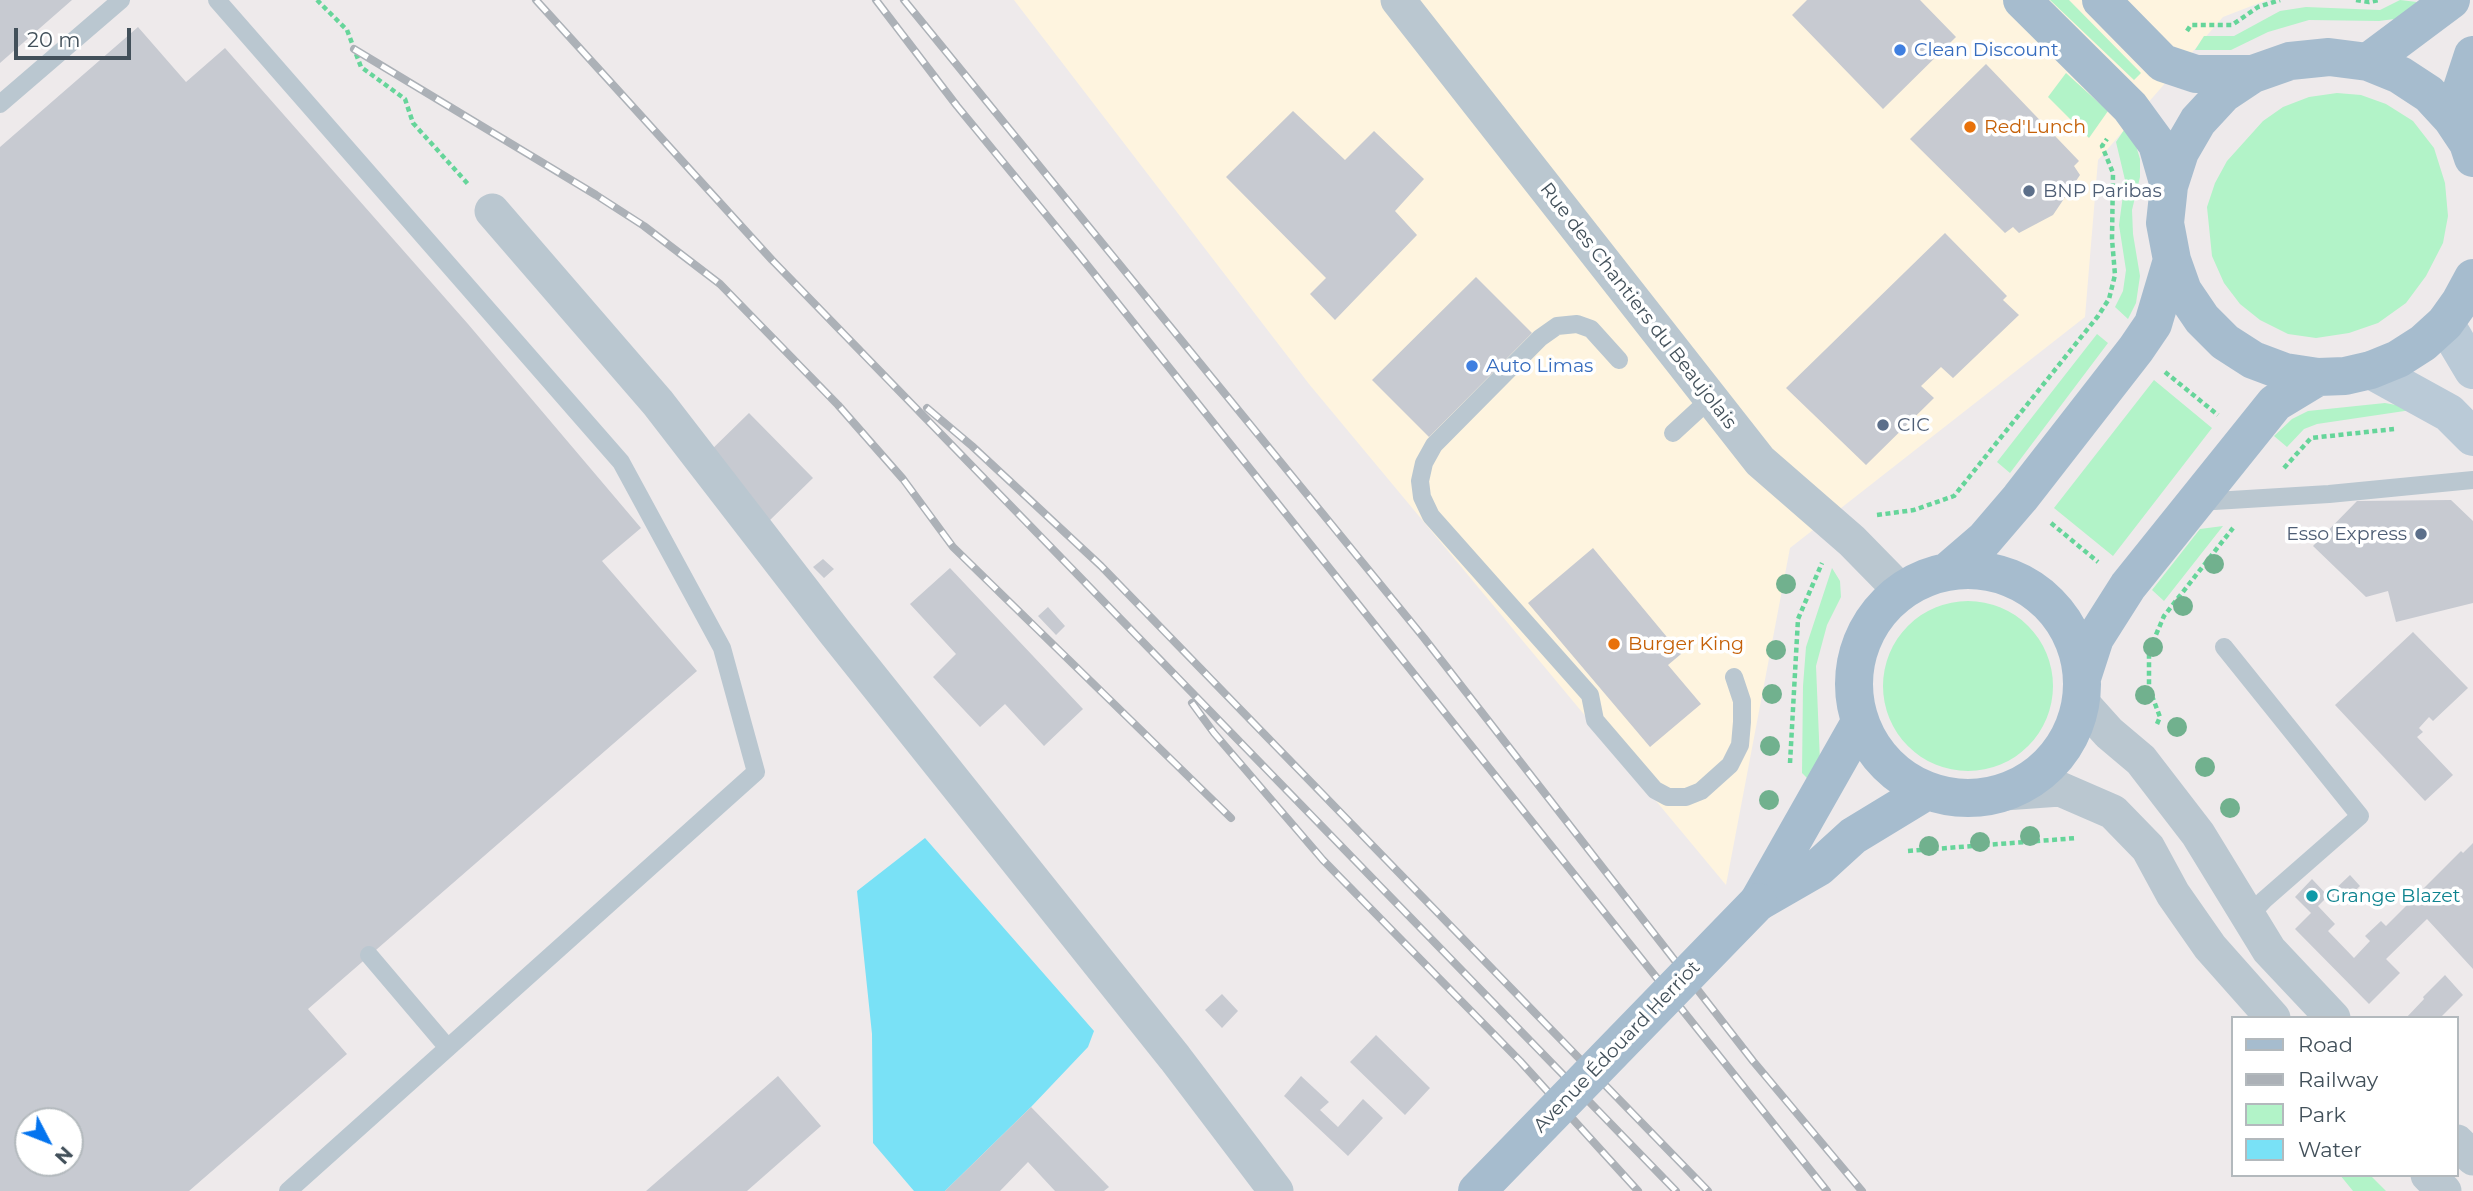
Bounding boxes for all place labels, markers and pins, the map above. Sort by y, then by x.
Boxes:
place label: Clean Discount [1914,39,2059,61]
marker: Clean Discount [1892,42,1908,58]
place label: Red'Lunch [1984,116,2086,138]
marker: Red'Lunch [1962,119,1978,135]
place label: BNP Paribas [2043,180,2162,202]
marker: BNP Paribas [2021,183,2037,199]
place label: Auto Limas [1486,355,1593,377]
marker: Auto Limas [1464,358,1480,374]
place label: CIC [1897,414,1930,436]
marker: CIC [1875,417,1891,433]
place label: Esso Express [2286,523,2407,545]
marker: Esso Express [2413,526,2429,542]
place label: Burger King [1628,633,1744,655]
marker: Burger King [1606,636,1622,652]
place label: Grange Blazet [2326,885,2460,907]
marker: Grange Blazet [2304,888,2320,904]

